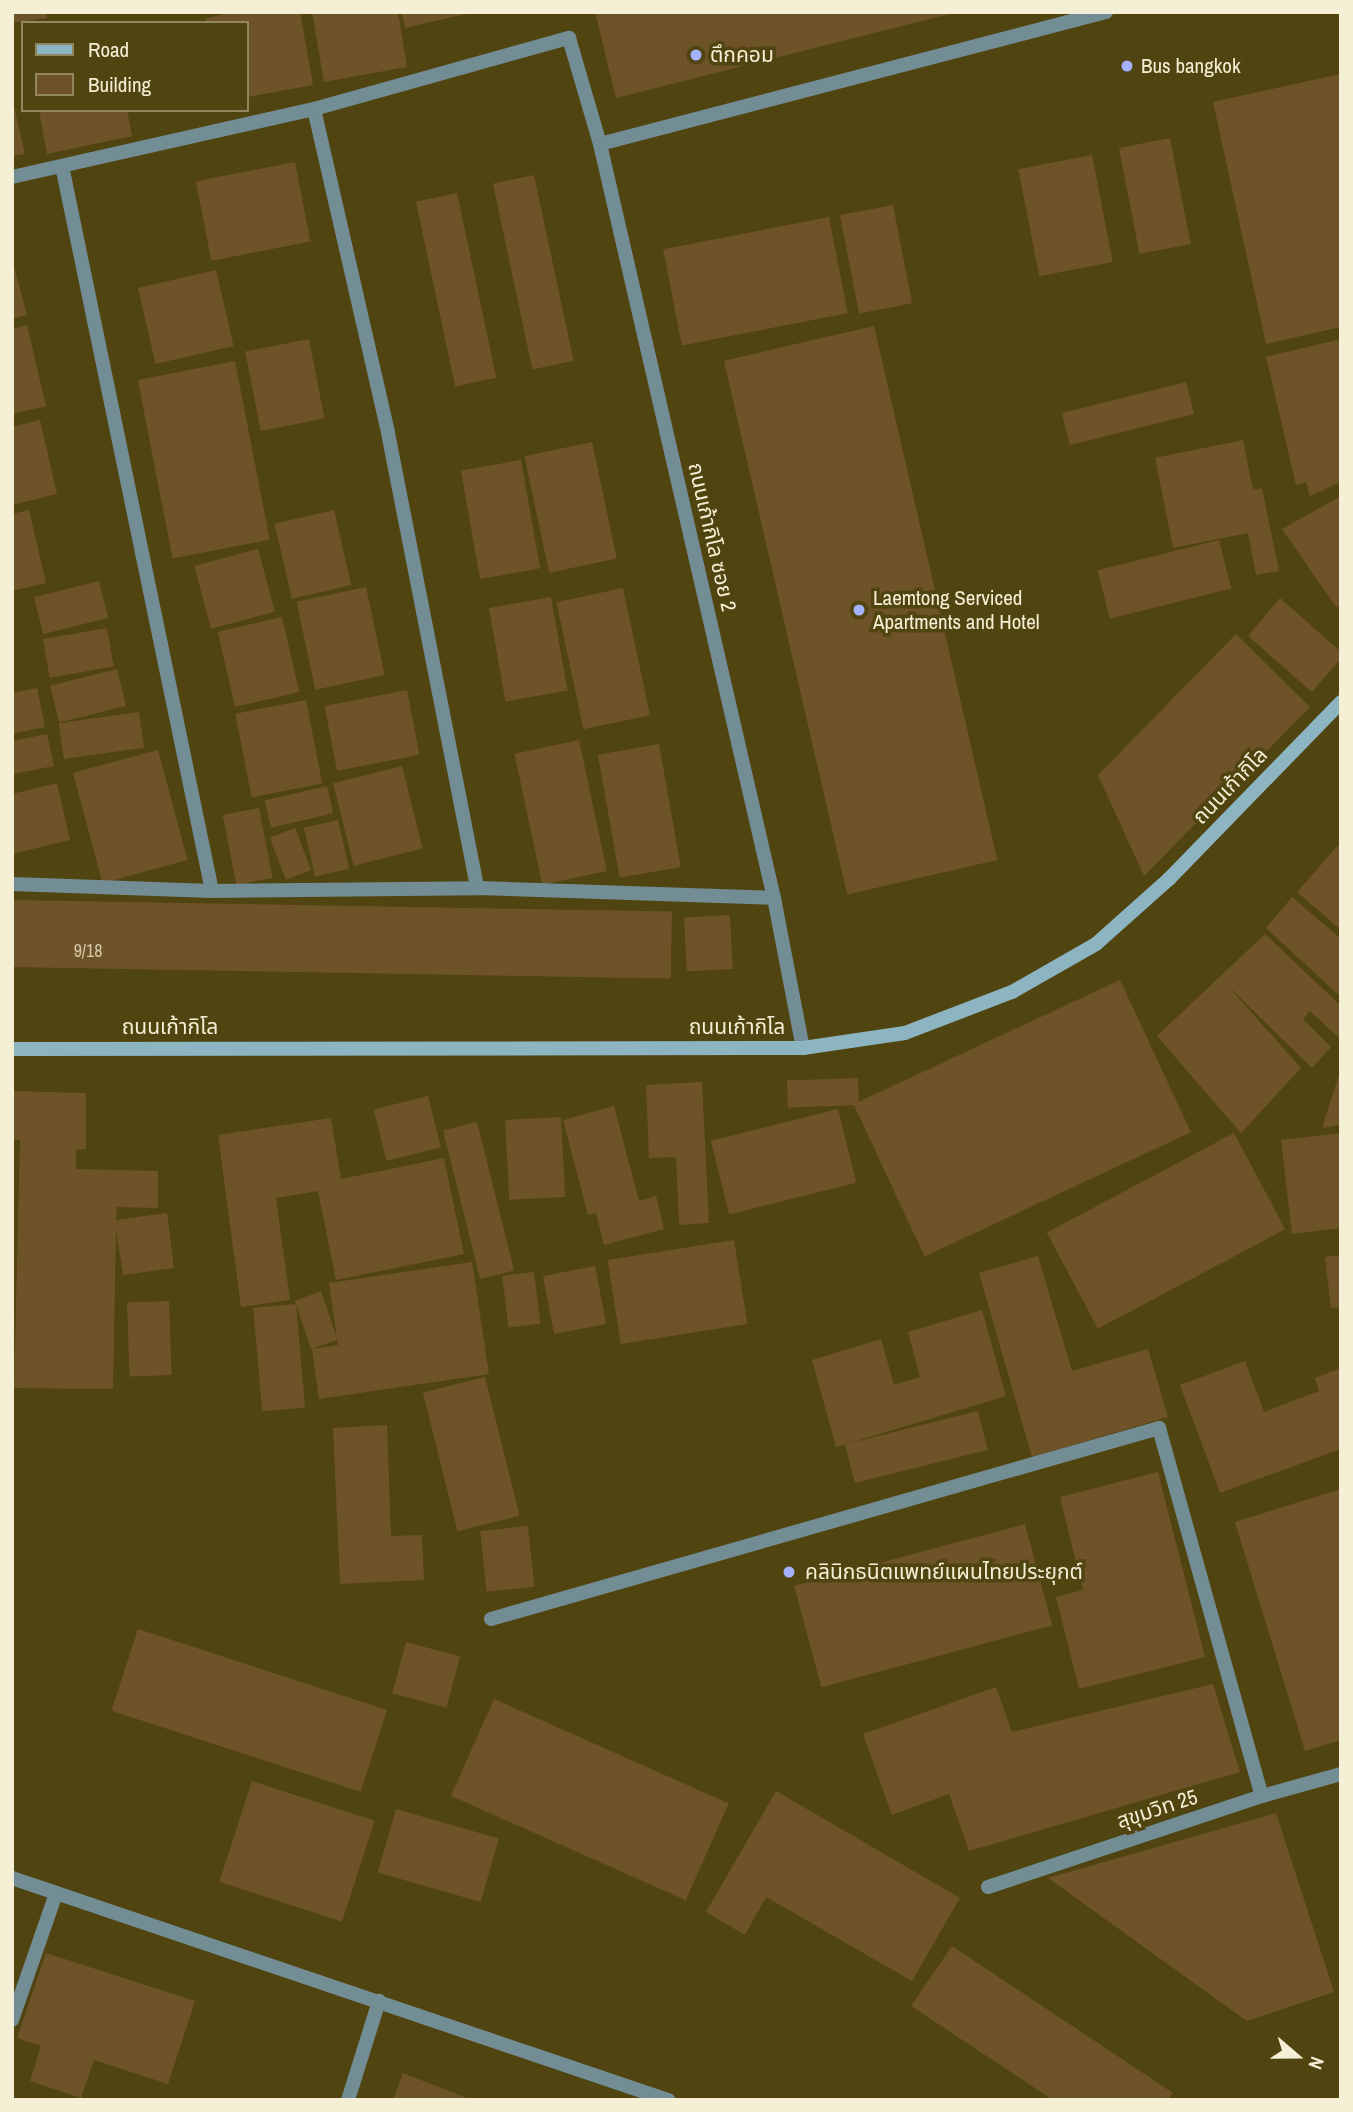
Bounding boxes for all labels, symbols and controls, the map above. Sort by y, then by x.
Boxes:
legend [21,21,248,112]
text: Road [88,35,129,64]
place label: ตึกคอม [710,42,774,68]
marker: ตึกคอม [688,47,704,63]
place label: Bus bangkok [1141,53,1241,79]
marker: Bus bangkok [1119,58,1135,74]
text: Building [88,70,151,99]
street label: ถนนเก้ากิโล ซอย 2 [683,460,741,614]
place label: Laemtong Serviced Apartments and Hotel [873,585,1040,635]
marker: Laemtong Serviced Apartments and Hotel [851,602,867,618]
street label: ถนนเก้ากิโล [1187,743,1273,829]
house number: 9/18 [74,940,102,962]
street label: ถนนเก้ากิโล [122,1014,218,1040]
street label: ถนนเก้ากิโล [689,1014,785,1040]
place label: คลินิกธนิตแพทย์แผนไทยประยุกต์ [805,1559,1083,1585]
marker: คลินิกธนิตแพทย์แผนไทยประยุกต์ [779,1562,799,1582]
street label: สุขุมวิท 25 [1113,1784,1201,1834]
north arrow [1262,2021,1332,2091]
text: N [1303,2053,1331,2073]

